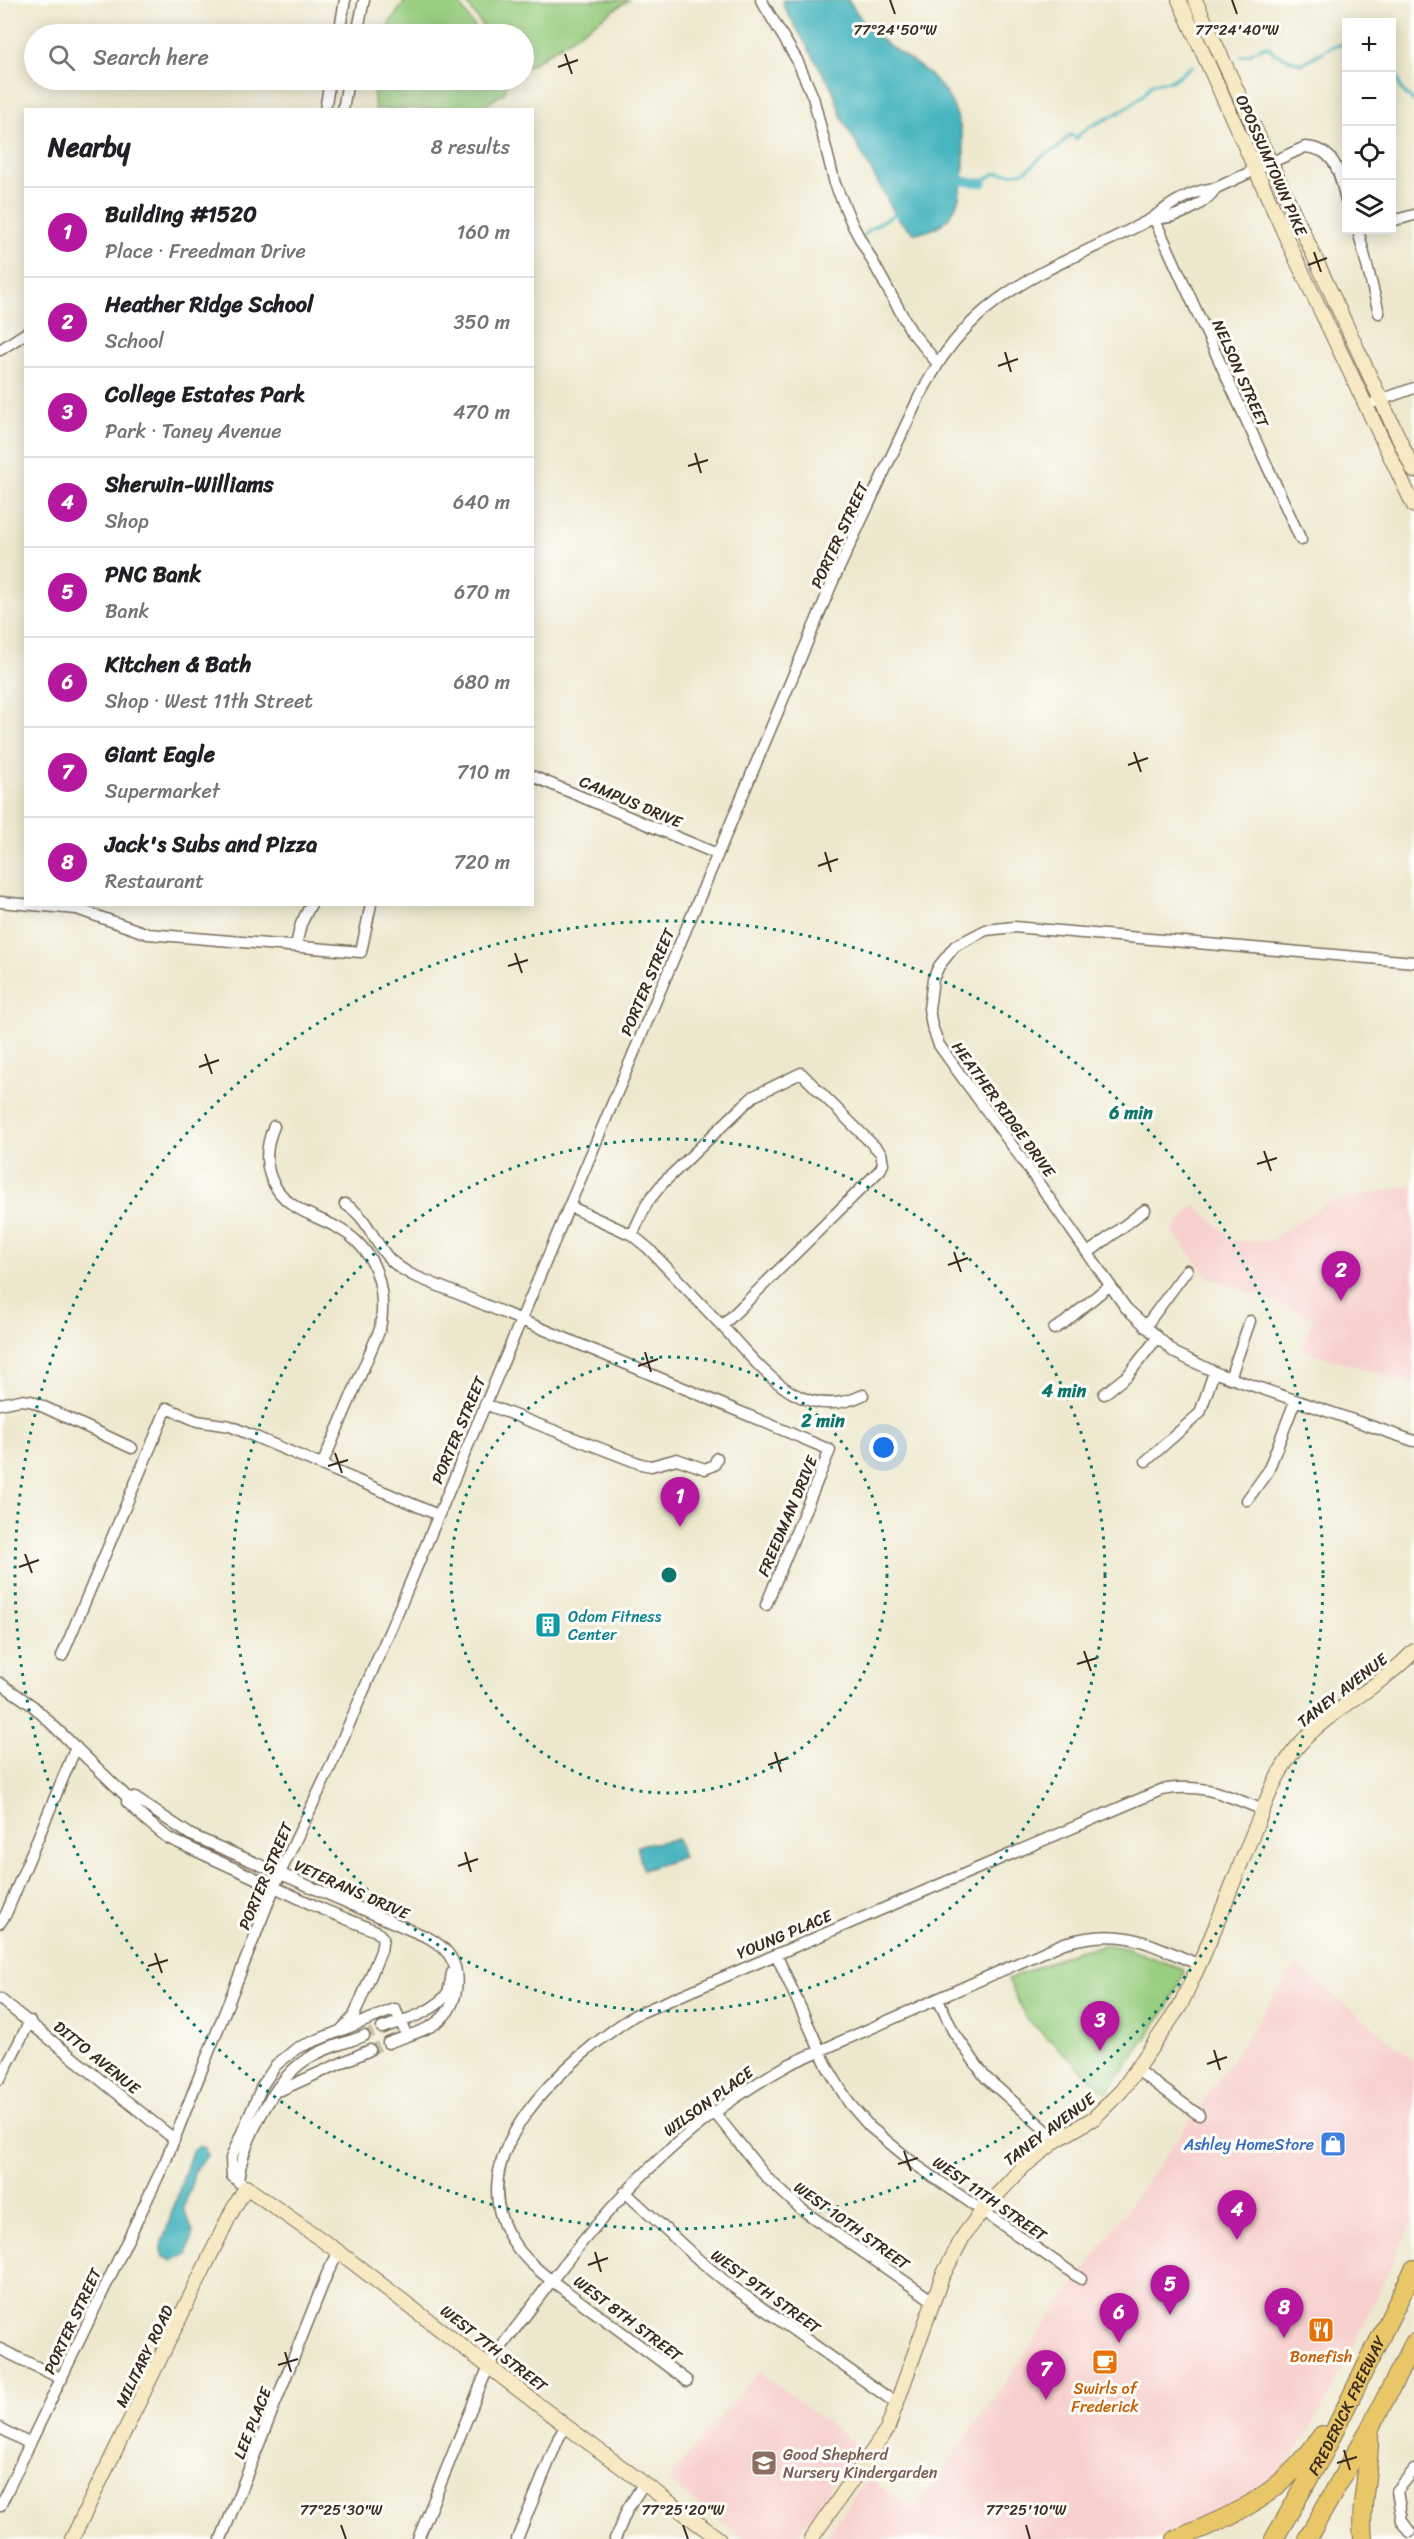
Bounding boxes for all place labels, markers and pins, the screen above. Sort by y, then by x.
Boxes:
pin: 2 [1322,1252,1360,1301]
pin: 1 [660,1478,700,1527]
centre of rings [659,1565,679,1585]
place label: Odom Fitness Center [568,1602,662,1649]
building icon: Odom Fitness Center [533,1610,563,1640]
pin: 3 [1080,2002,1120,2051]
shop icon: Ashley HomeStore [1318,2129,1348,2159]
place label: Ashley HomeStore [1183,2130,1314,2159]
pin: 4 [1218,2190,1256,2240]
pin: 5 [1150,2266,1190,2315]
pin: 8 [1264,2288,1304,2338]
pin: 6 [1100,2294,1138,2343]
restaurant icon: Bonefish [1306,2315,1336,2345]
place label: Bonefish [1290,2342,1352,2371]
cafe icon: Swirls of Frederick [1090,2347,1120,2377]
pin: 7 [1026,2350,1066,2400]
place label: Swirls of Frederick [1071,2374,1139,2421]
place label: Good Shepherd Nursery Kindergarden [783,2440,938,2487]
school or university icon: Good Shepherd Nursery Kindergarden [749,2448,779,2478]

